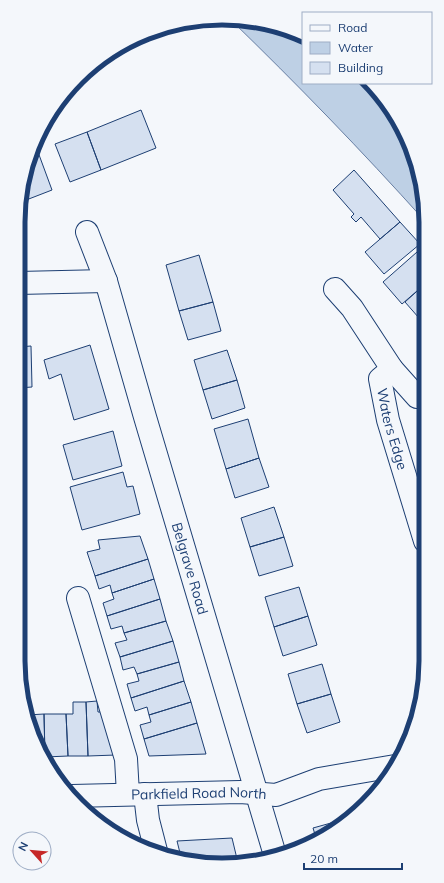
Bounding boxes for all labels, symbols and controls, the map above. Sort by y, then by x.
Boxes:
legend [302,12,432,84]
text: Road [338,20,367,35]
text: Water [338,40,374,55]
text: Building [338,60,383,75]
street label: Waters Edge [373,387,412,472]
street label: Belgrave Road [168,520,212,617]
street label: Parkfield Road North [131,783,267,804]
north arrow [12,831,52,871]
text: N [15,840,31,853]
scale bar [304,845,402,871]
text: 20 m [310,851,338,866]

